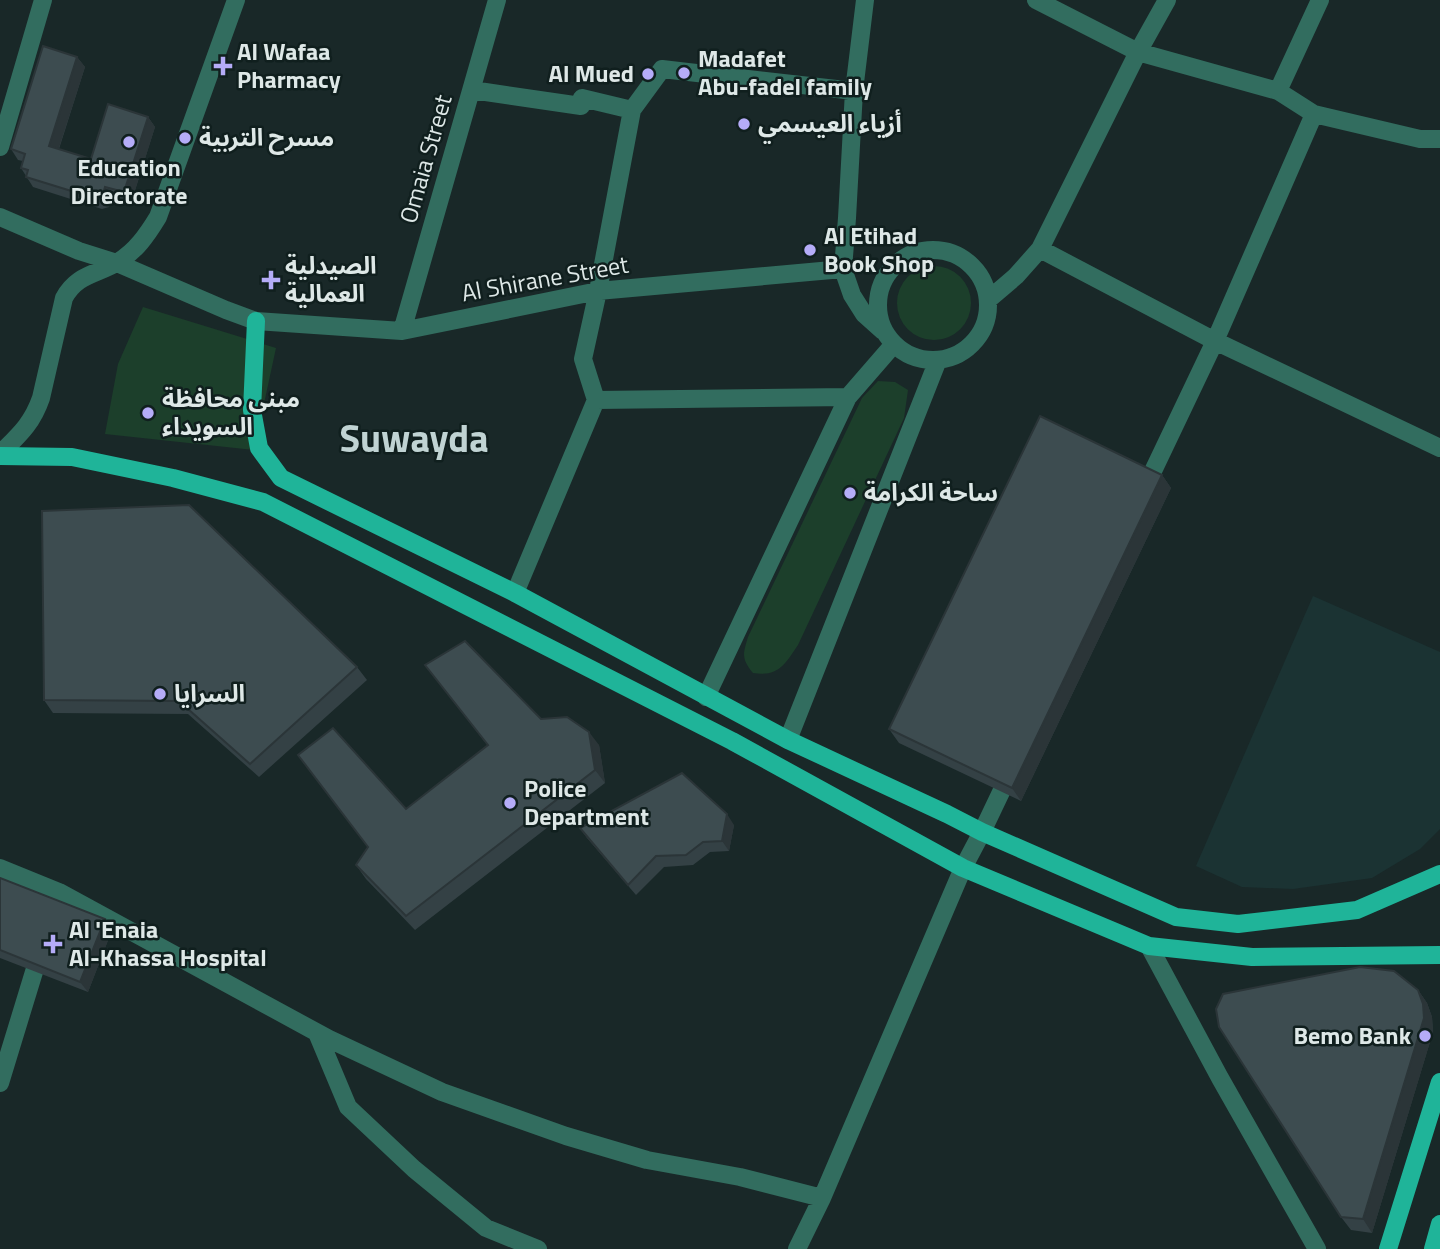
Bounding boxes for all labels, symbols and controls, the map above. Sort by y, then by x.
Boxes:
place label: Al Wafaa Pharmacy [237,33,341,97]
place label: Madafet Abu-fadel family [698,40,872,104]
place label: Al Mued [549,55,634,91]
marker: Al Wafaa Pharmacy [215,58,231,74]
marker: Madafet Abu-fadel family [676,65,692,81]
marker: Al Mued [640,66,656,82]
street label: Omaia Street [389,90,461,227]
place label: أزياء العيسمي [758,105,902,144]
marker: أزياء العيسمي [736,116,752,132]
place label: مسرح التربية [199,119,334,155]
marker: مسرح التربية [177,130,193,146]
marker: Education Directorate [121,134,137,150]
place label: Education Directorate [70,149,188,213]
place label: Al Etihad Book Shop [824,217,934,281]
marker: Al Etihad Book Shop [802,242,818,258]
street label: Al Shirane Street [459,246,632,310]
place label: الصيدلية العمالية [285,247,377,311]
marker: الصيدلية العمالية [263,272,279,288]
place label: مبنى محافظة السويداء [162,380,300,444]
marker: مبنى محافظة السويداء [140,405,156,421]
district label: Suwayda [339,409,489,467]
place label: ساحة الكرامة [864,474,998,510]
marker: ساحة الكرامة [842,485,858,501]
place label: السرايا [174,675,245,711]
marker: السرايا [152,686,168,702]
place label: Police Department [524,770,649,834]
marker: Police Department [502,795,518,811]
place label: Al 'Enaia Al-Khassa Hospital [69,911,267,975]
marker: Al 'Enaia Al-Khassa Hospital [43,934,63,954]
place label: Bemo Bank [1293,1017,1412,1053]
marker: Bemo Bank [1417,1028,1433,1044]

